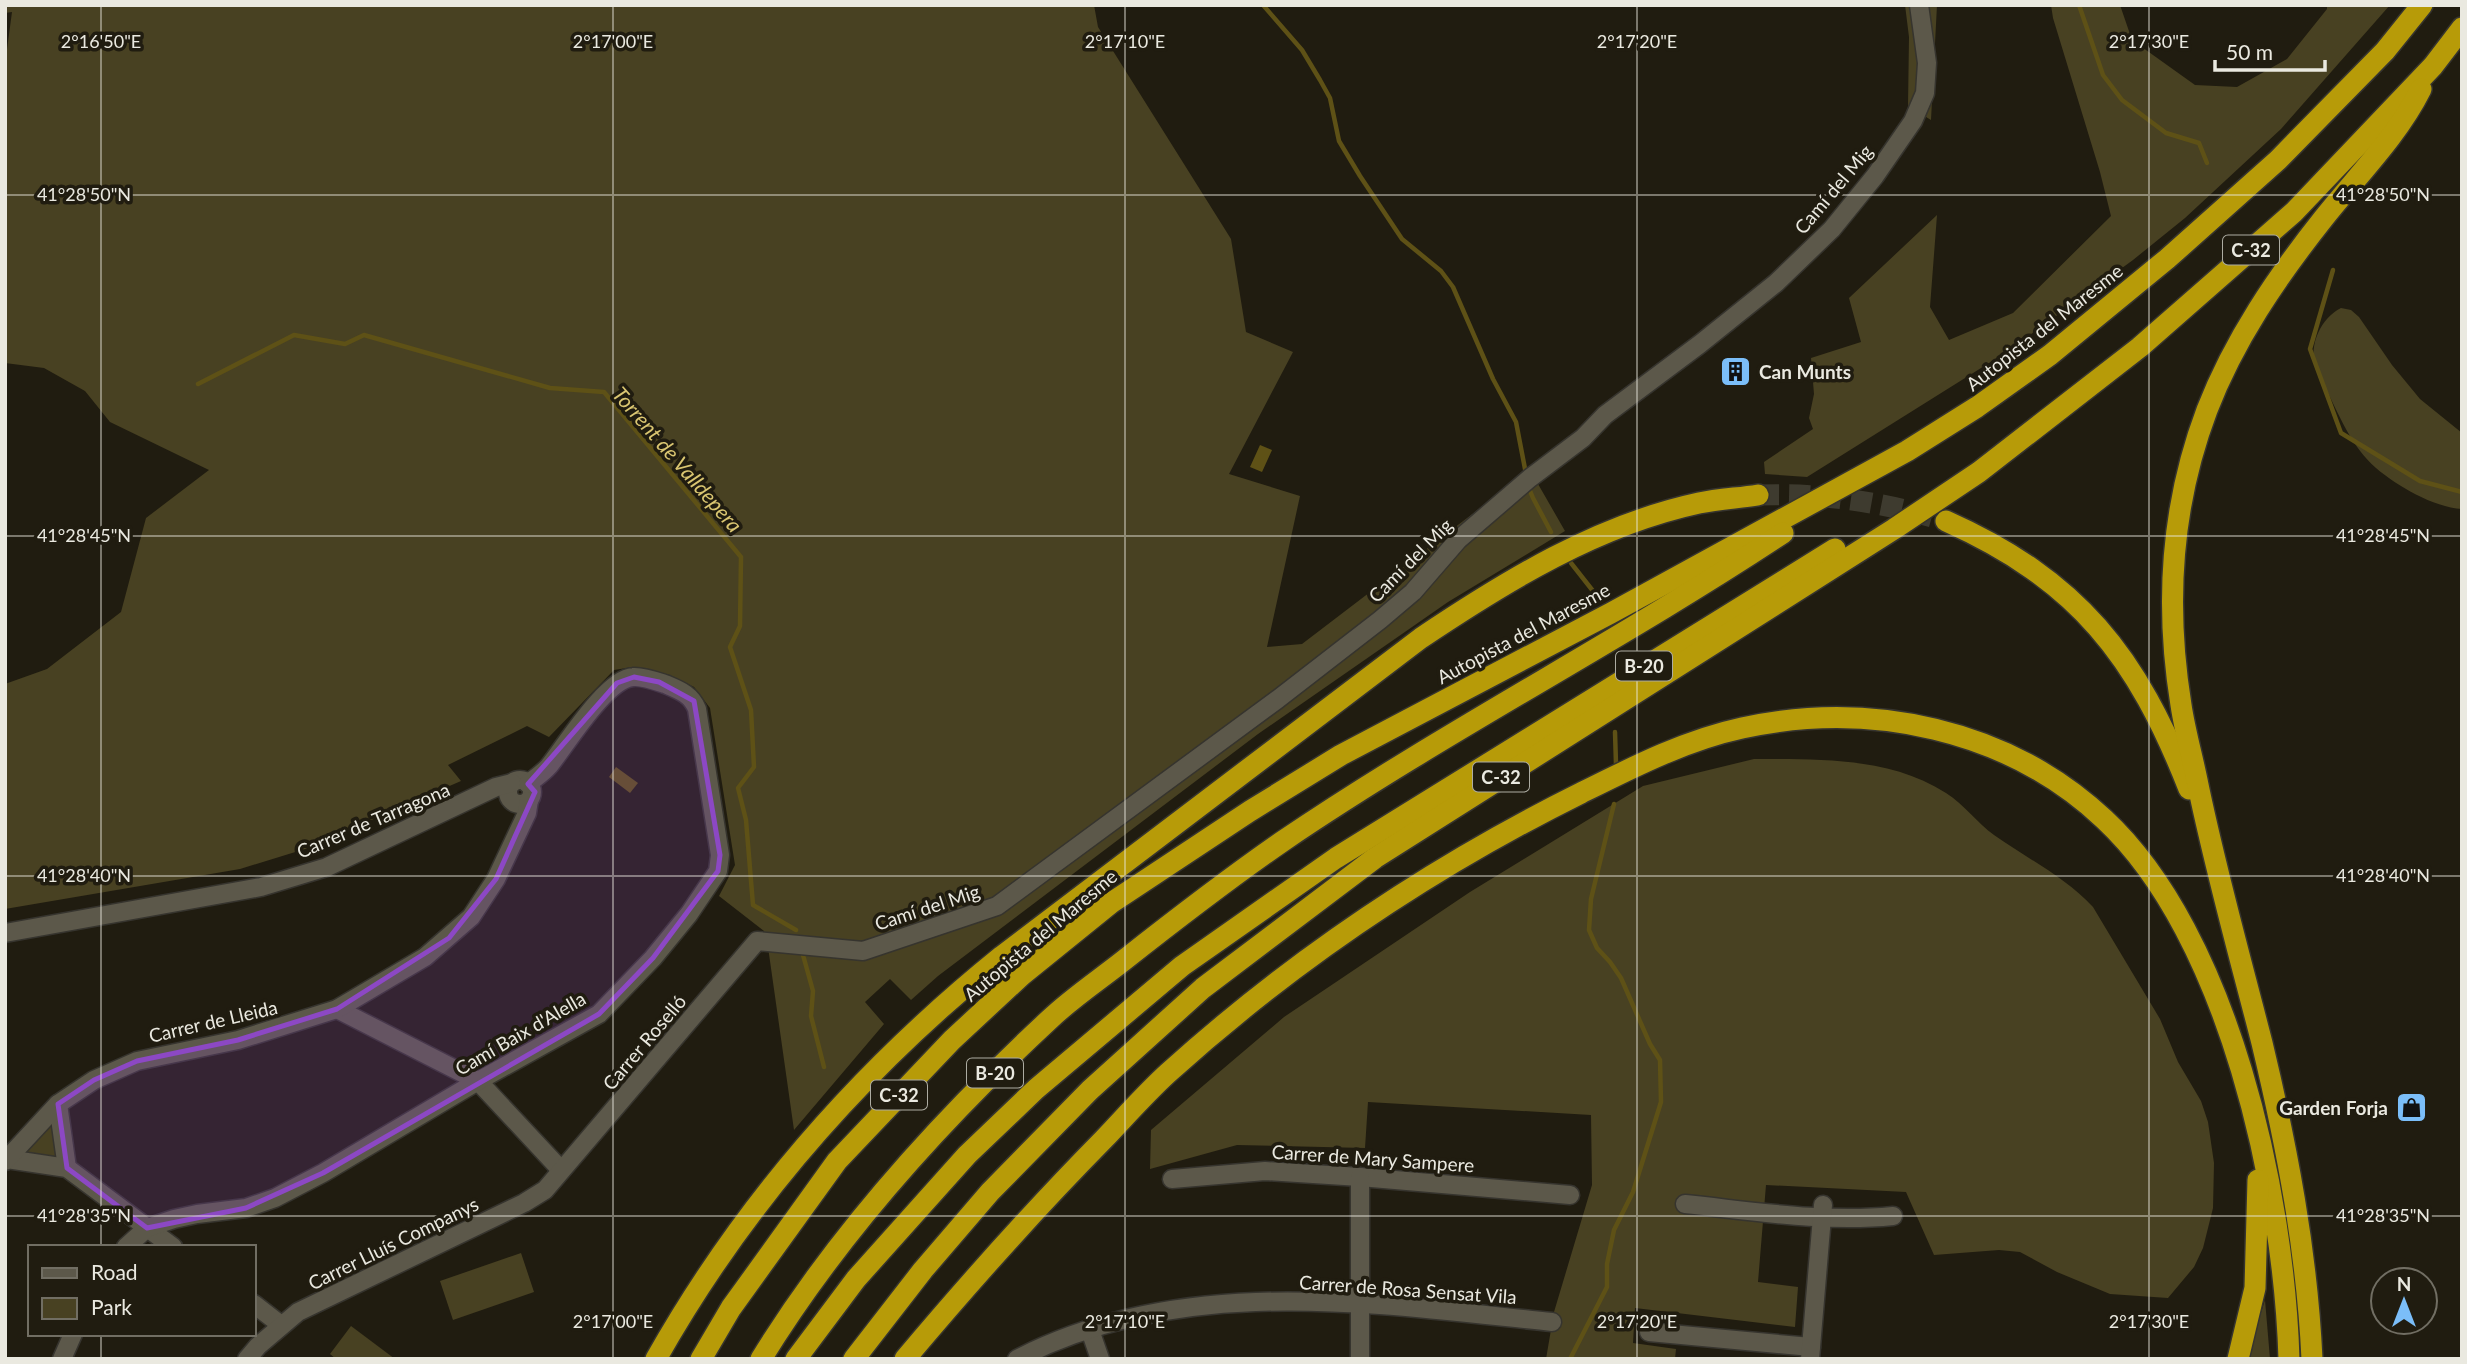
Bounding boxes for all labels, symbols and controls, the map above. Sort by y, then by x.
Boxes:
scale bar [2215,28,2325,72]
text: 2°16'50"E [61,30,141,52]
text: 2°17'00"E [573,30,653,52]
text: 2°17'10"E [1085,30,1165,52]
text: 2°17'20"E [1597,30,1677,52]
text: 2°17'30"E [2109,30,2189,52]
text: 50 m [2226,39,2273,64]
street label: Camí del Mig [1789,140,1877,238]
text: 41°28'50"N [37,183,131,205]
text: 41°28'50"N [2336,183,2430,205]
road number: C-32 [2223,236,2279,264]
street label: Autopista del Maresme [1961,259,2127,395]
building icon: Can Munts [1719,354,1753,388]
place label: Can Munts [1759,360,1851,383]
water label: Torrent de Valldepera [608,381,748,537]
street label: Camí del Mig [1363,513,1457,607]
text: 41°28'45"N [37,524,131,546]
text: 41°28'45"N [2336,524,2430,546]
street label: Autopista del Maresme [1433,578,1613,688]
road number: B-20 [1616,652,1672,680]
road number: C-32 [1473,762,1529,792]
street label: Carrer de Tarragona [293,777,453,863]
text: 41°28'40"N [37,864,131,886]
street label: Autopista del Maresme [959,864,1121,1006]
text: 41°28'40"N [2336,864,2430,886]
street label: Camí del Mig [872,879,983,935]
street label: Camí Baix d'Alella [451,986,589,1080]
street label: Carrer Roselló [598,990,690,1094]
street label: Carrer de Lleida [146,995,280,1047]
road number: B-20 [967,1058,1023,1088]
road number: C-32 [871,1080,927,1110]
shop icon: Garden Forja [2394,1090,2428,1124]
place label: Garden Forja [2279,1096,2388,1119]
street label: Carrer de Mary Sampere [1271,1139,1475,1177]
street label: Carrer Lluís Companys [304,1192,482,1294]
text: 41°28'35"N [37,1204,131,1226]
text: 41°28'35"N [2336,1204,2430,1226]
legend [28,1245,256,1336]
text: Road [91,1259,138,1284]
north arrow [2369,1266,2439,1336]
street label: Carrer de Rosa Sensat Vila [1299,1270,1517,1308]
text: N [2397,1272,2411,1295]
text: Park [91,1294,132,1319]
text: 2°17'00"E [573,1310,653,1332]
text: 2°17'10"E [1085,1310,1165,1332]
text: 2°17'20"E [1597,1310,1677,1332]
text: 2°17'30"E [2109,1310,2189,1332]

